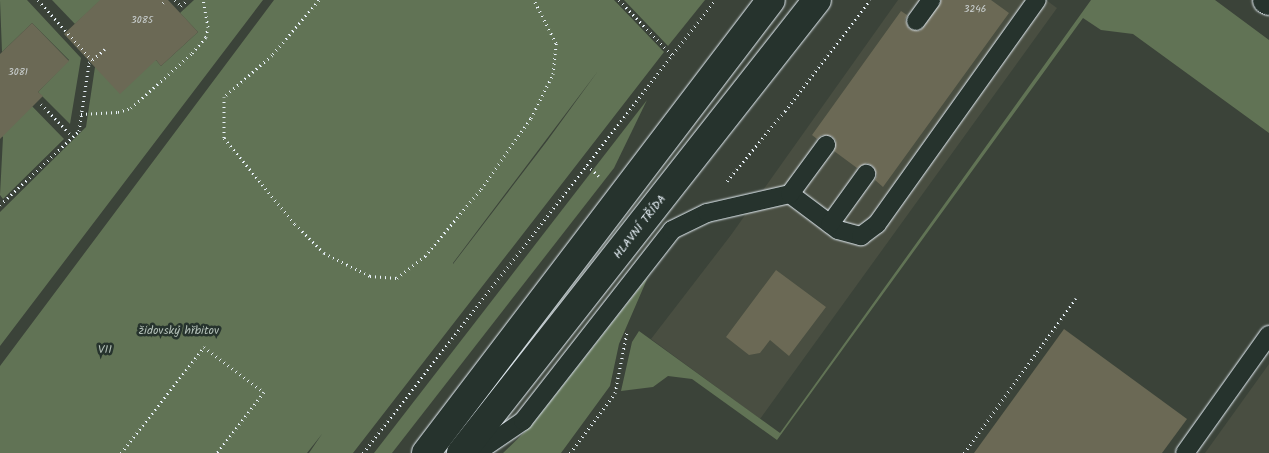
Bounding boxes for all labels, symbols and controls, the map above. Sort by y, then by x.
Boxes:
house number: 3246 [964,4,986,16]
house number: 3085 [131,15,153,27]
house number: 3081 [8,67,28,79]
street label: HLAVNÍ TŘÍDA [611,192,669,262]
park label: židovský hřbitov [139,324,219,338]
park label: VII [98,343,112,357]

